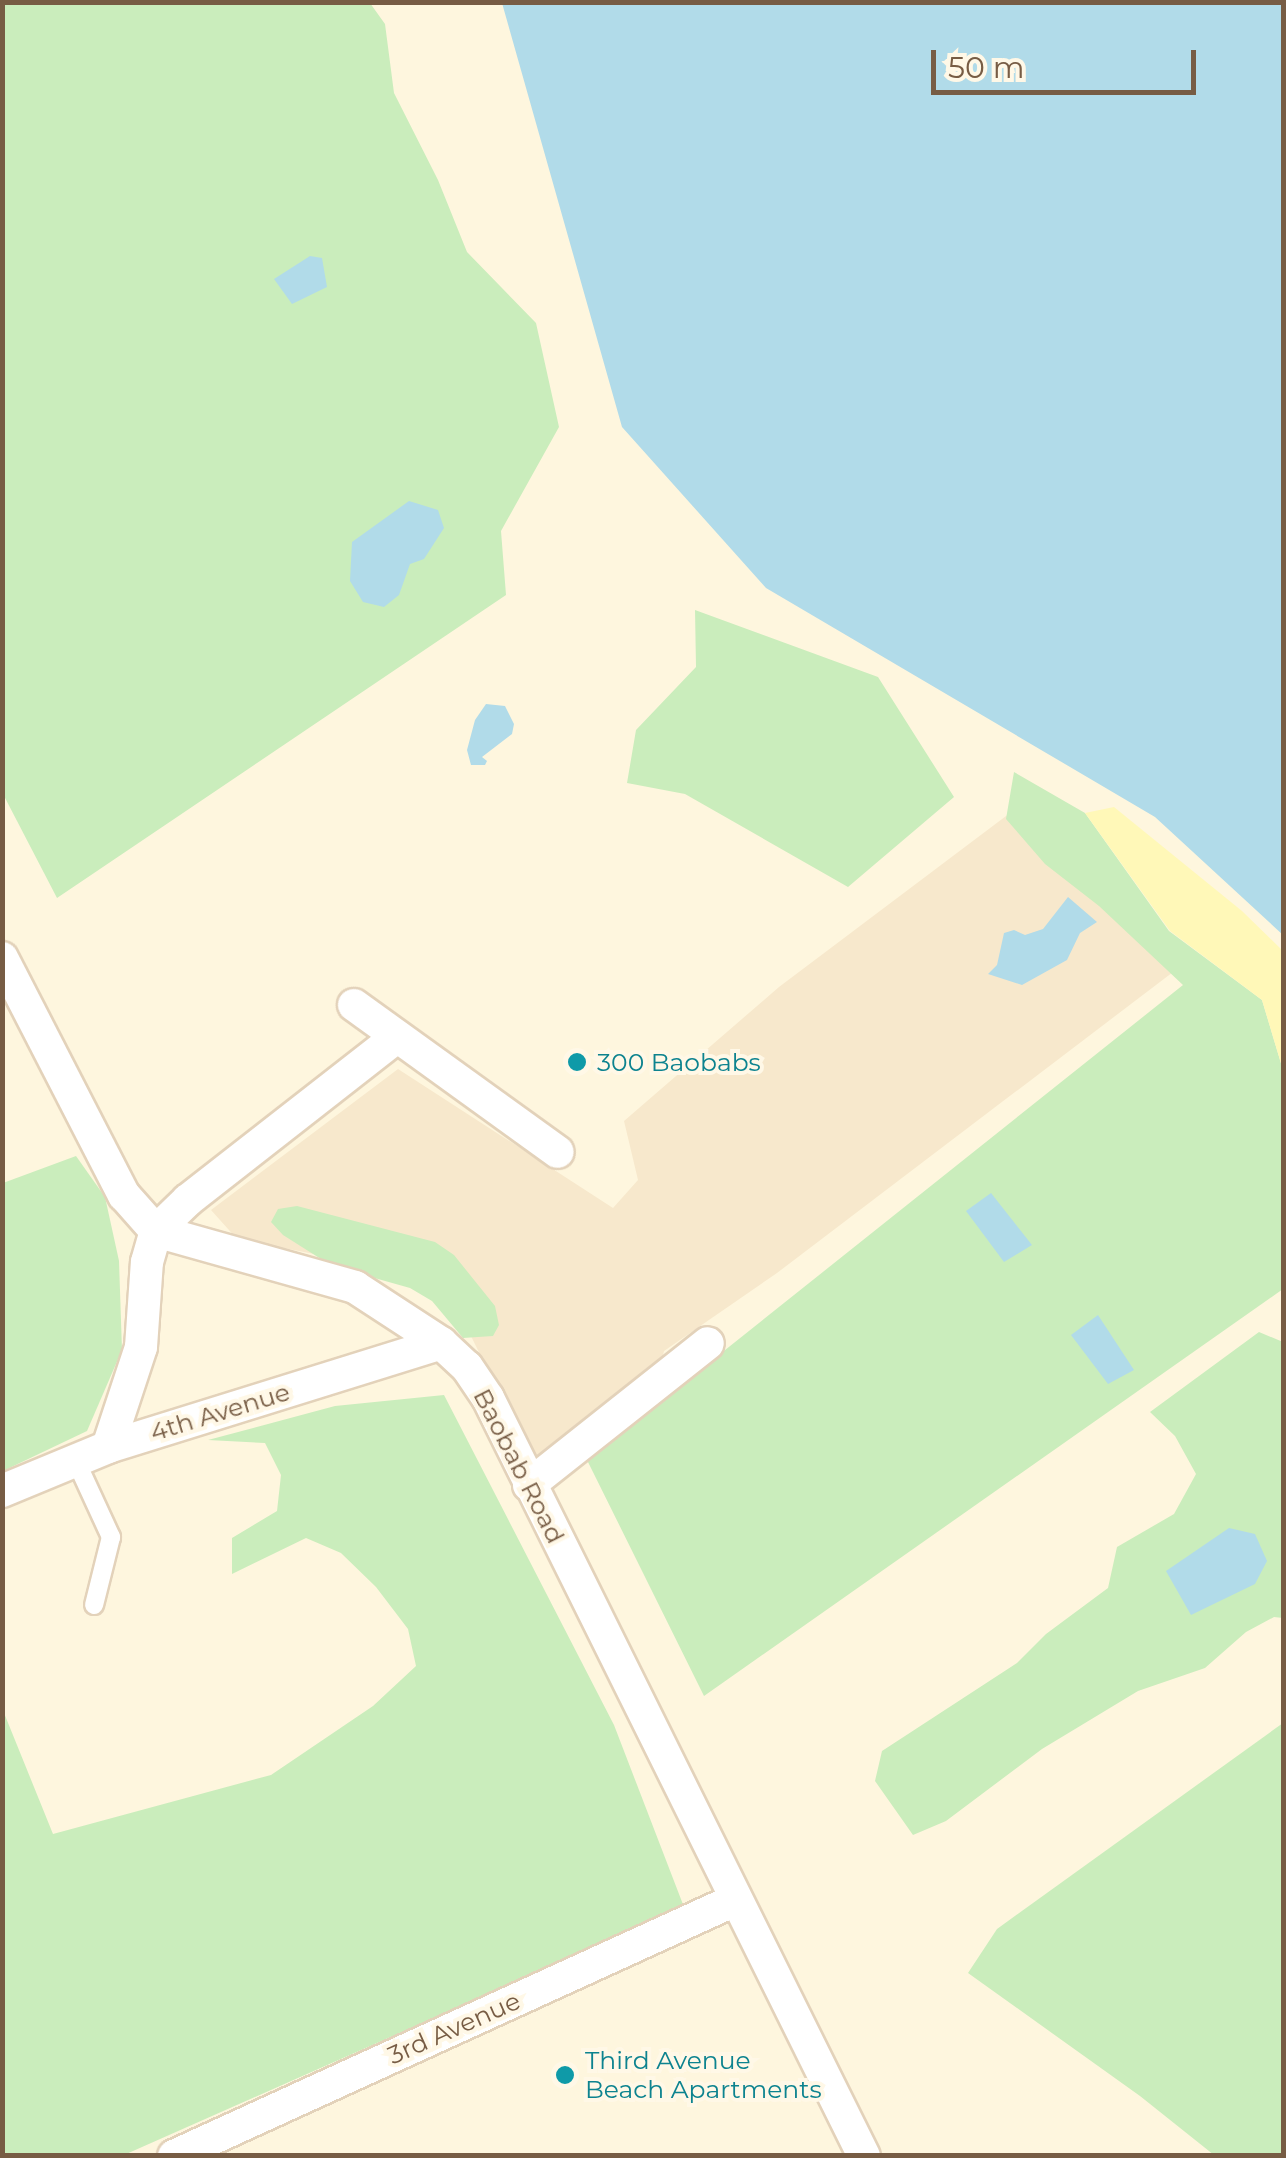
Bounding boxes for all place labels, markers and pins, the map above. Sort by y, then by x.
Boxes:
place label: 300 Baobabs [597,1047,761,1077]
marker: 300 Baobabs [566,1051,588,1073]
place label: Third Avenue Beach Apartments [585,2046,822,2105]
marker: Third Avenue Beach Apartments [554,2064,576,2086]

